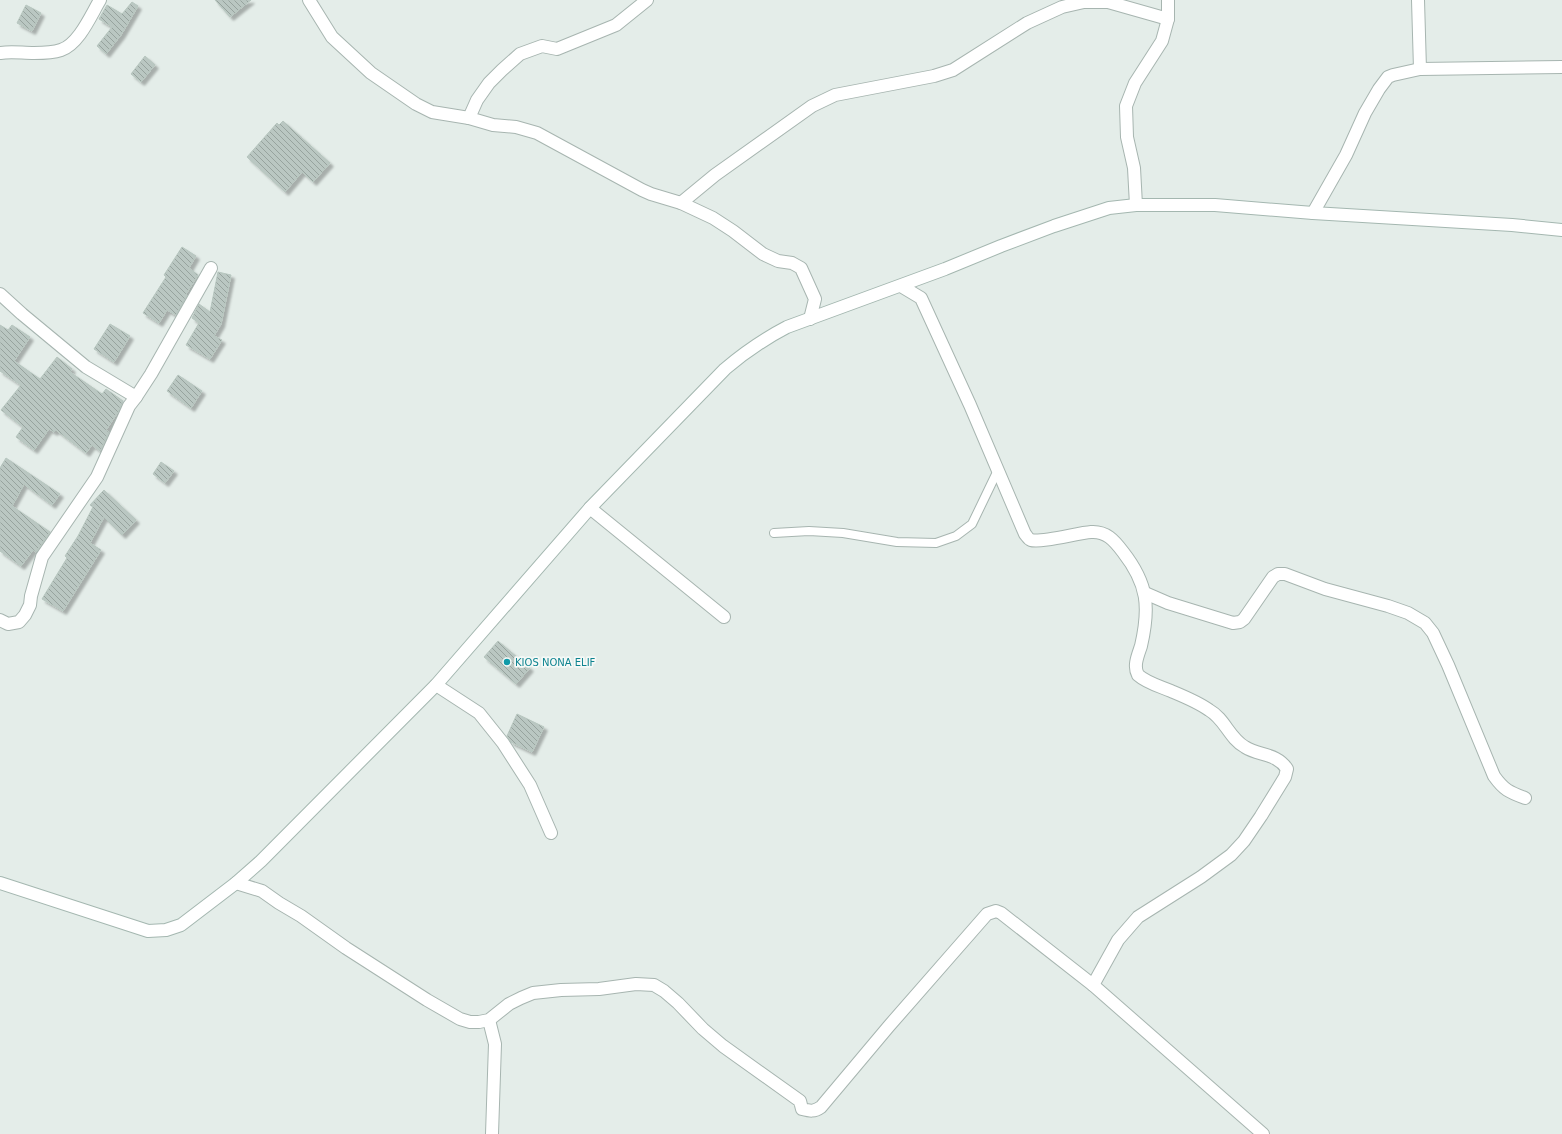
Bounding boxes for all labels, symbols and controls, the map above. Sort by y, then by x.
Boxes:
marker: KIOS NONA ELIF [502,657,512,667]
place label: KIOS NONA ELIF [515,657,596,668]

